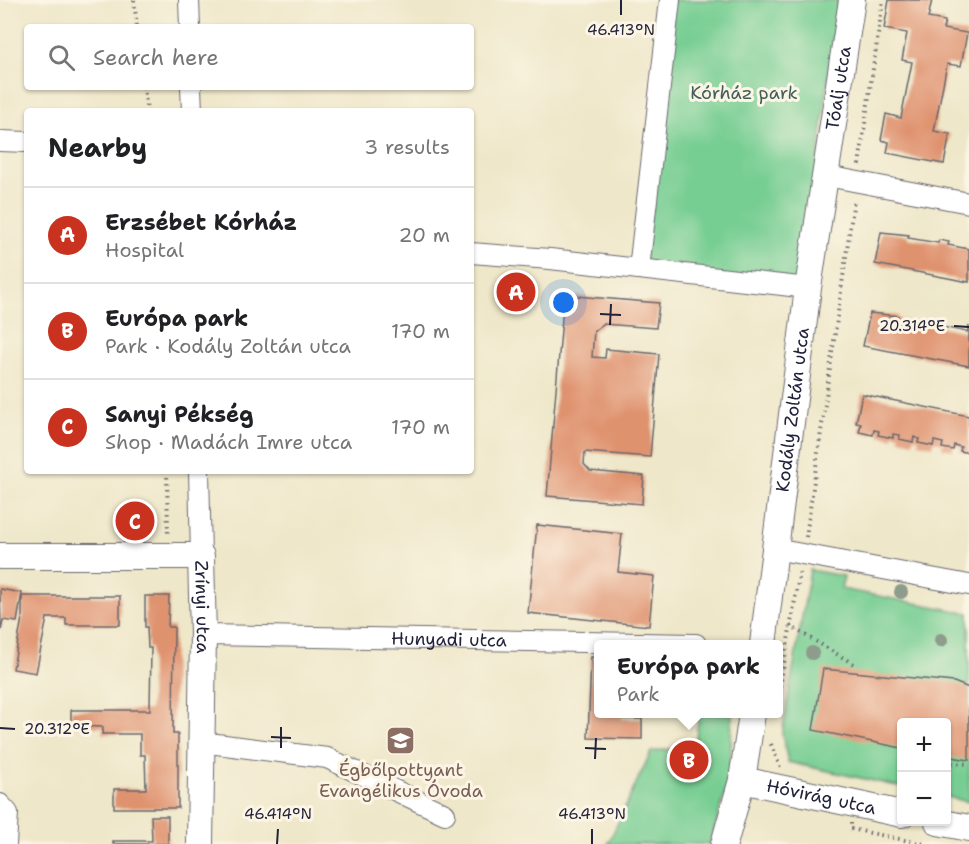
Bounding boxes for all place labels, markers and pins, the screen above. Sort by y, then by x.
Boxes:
pin: A [496,270,536,314]
pin: C [116,498,154,544]
school or university icon: Égbőlpottyant Evangélikus Óvoda [385,725,417,757]
pin: B [670,738,708,783]
place label: Égbőlpottyant Evangélikus Óvoda [319,758,483,803]

